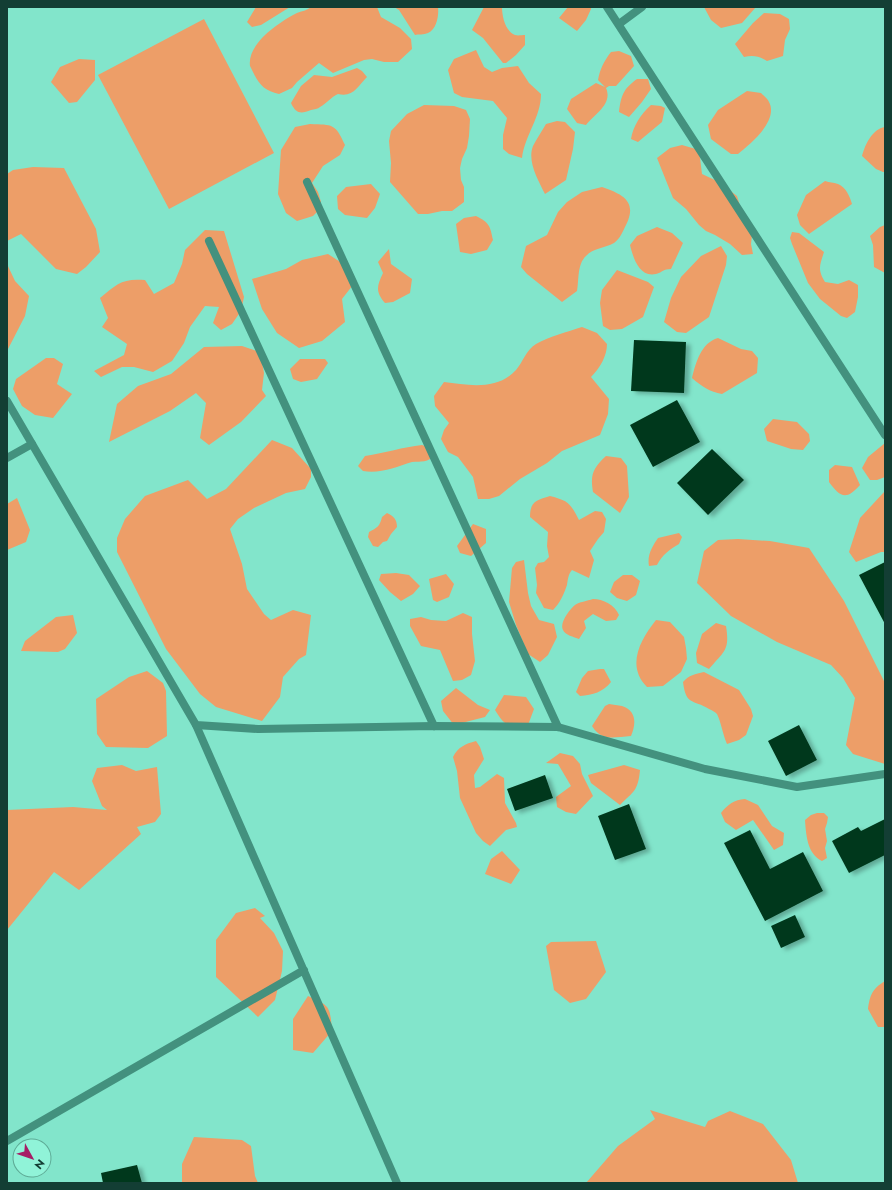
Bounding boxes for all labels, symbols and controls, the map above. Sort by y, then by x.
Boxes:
north arrow [12,1138,52,1178]
text: N [31,1156,49,1173]

